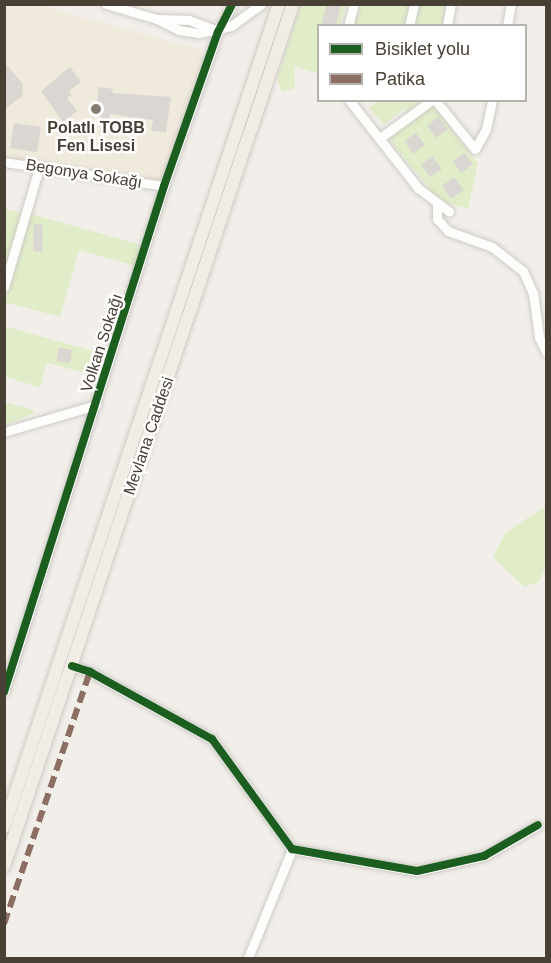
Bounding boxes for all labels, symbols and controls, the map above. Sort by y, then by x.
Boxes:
legend [317,24,527,102]
text: Bisiklet yolu [375,39,470,59]
text: Patika [375,69,425,89]
marker: Polatlı TOBB Fen Lisesi [89,102,103,116]
place label: Polatlı TOBB Fen Lisesi [47,118,145,156]
street label: Begonya Sokağı [25,155,143,193]
street label: Volkan Sokağı [77,291,127,395]
street label: Mevlana Caddesi [120,374,178,498]

